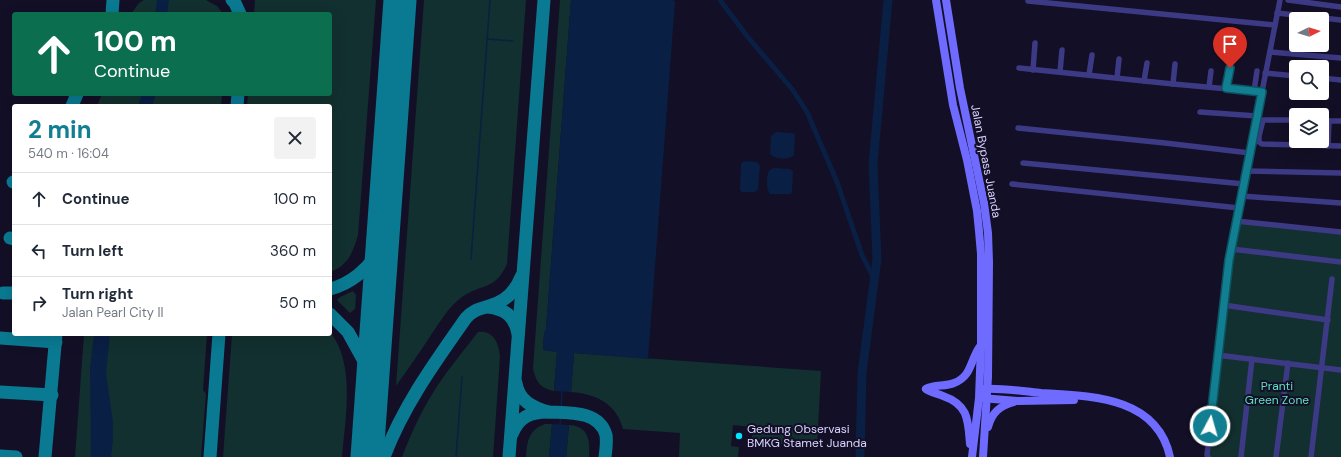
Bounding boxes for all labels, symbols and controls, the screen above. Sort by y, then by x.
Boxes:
north arrow [1289,12,1329,52]
map controls [1289,12,1329,148]
text: 100 m [94,23,177,60]
pin [1213,27,1247,68]
icon: ahead [28,28,80,80]
icon: arrive [1219,33,1241,55]
text: Continue [94,59,170,83]
button: search [1289,60,1329,100]
street label: Jalan Bypass Juanda [967,103,1005,219]
button: layers [1289,108,1329,148]
text: 2 min [28,114,91,145]
button: close [274,117,316,159]
text: 540 m · 16:04 [28,145,109,162]
icon: ahead [28,188,50,210]
text: Continue [62,189,130,209]
text: 100 m [273,189,316,209]
icon: left [28,240,50,262]
text: Turn left [62,241,123,261]
text: 360 m [270,241,316,261]
text: Turn right [62,284,133,304]
icon: right [28,292,50,314]
text: 50 m [279,293,316,313]
text: Jalan Pearl City II [62,304,164,321]
park label: Pranti Green Zone [1245,378,1309,408]
position arrow [1189,405,1231,447]
place label: Gedung Observasi BMKG Stamet Juanda [747,421,867,451]
marker: Gedung Observasi BMKG Stamet Juanda [734,431,744,441]

